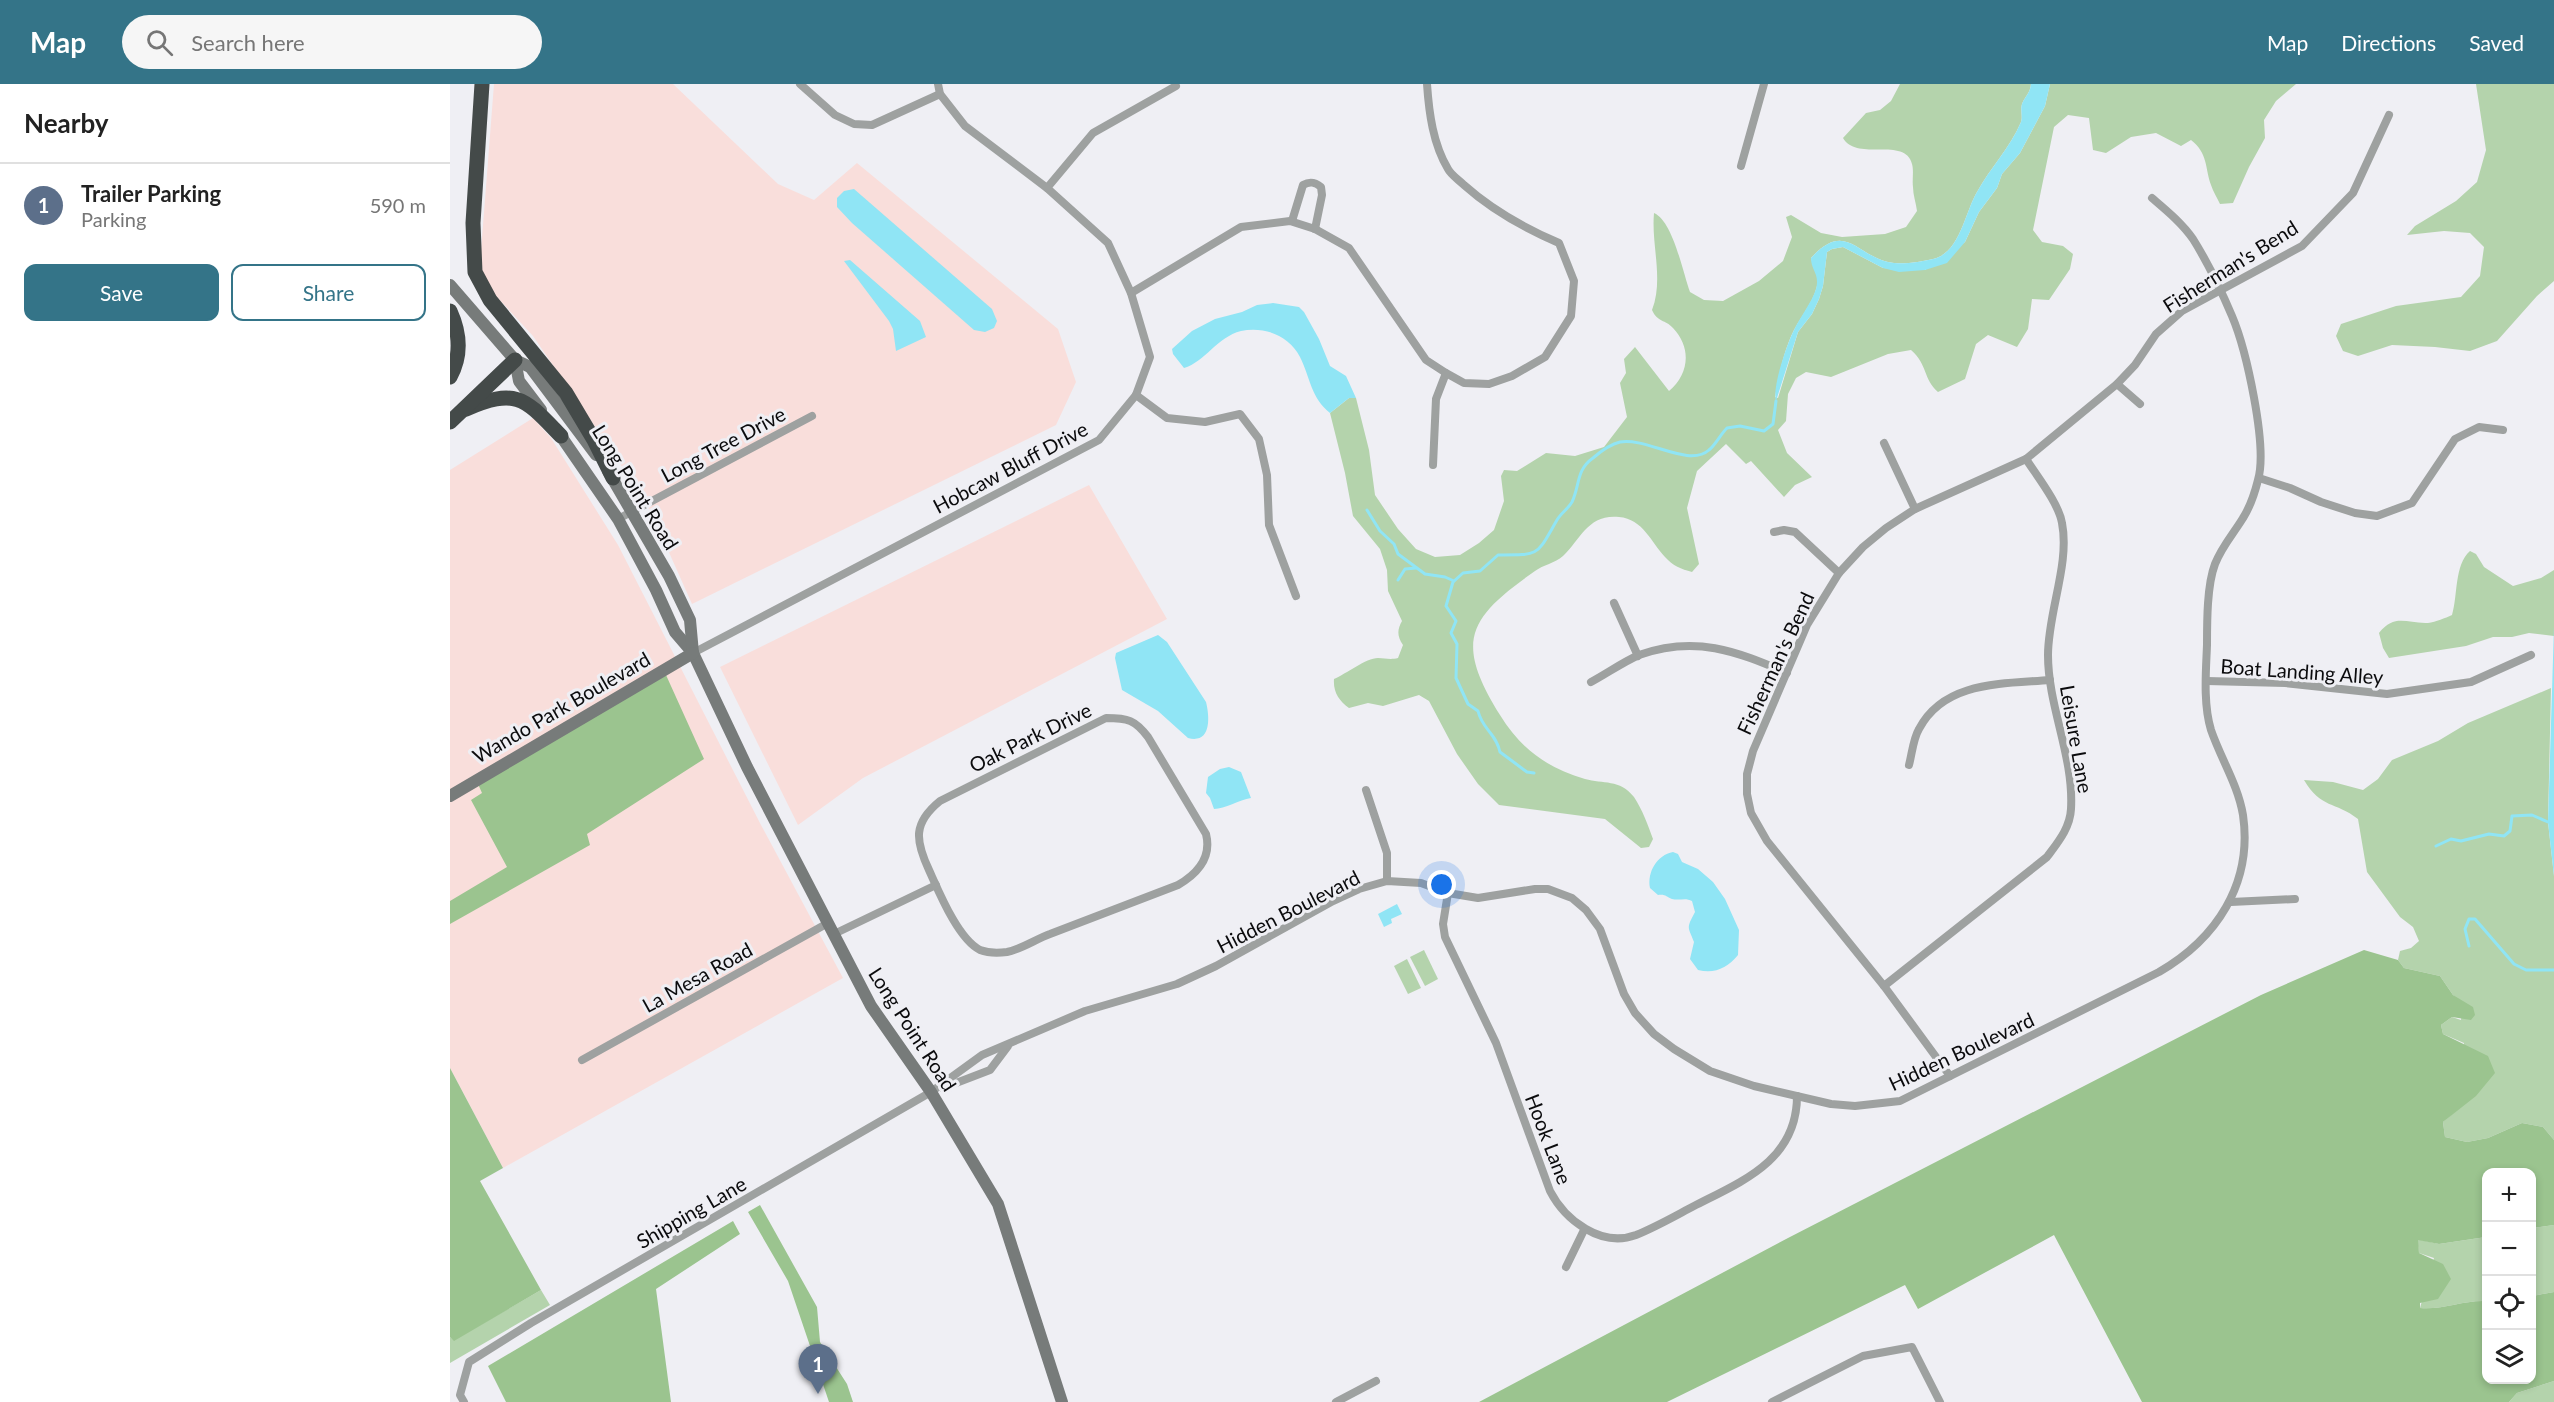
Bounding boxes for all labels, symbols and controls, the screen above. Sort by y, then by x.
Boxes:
search box [122,15,542,69]
text: Map [30,25,86,59]
icon: search [143,26,176,59]
text: Search here [191,29,305,56]
text: Map [2267,30,2308,55]
text: Directions [2341,30,2436,55]
text: Saved [2469,30,2524,55]
text: Nearby [24,107,109,139]
text: Trailer Parking [81,180,221,207]
text: 1 [38,193,49,217]
text: 590 m [370,193,426,217]
text: Parking [81,207,146,231]
street label: Fisherman's Bend [2158,215,2302,317]
button: Save [24,264,219,321]
button: Share [231,264,426,321]
street label: Long Tree Drive [657,401,789,487]
street label: Hobcaw Bluff Drive [929,416,1091,518]
street label: Long Point Road [588,420,684,554]
street label: Fisherman's Bend [1731,588,1819,738]
street label: Wando Park Boulevard [468,646,654,768]
street label: Boat Landing Alley [2220,653,2385,689]
street label: Leisure Lane [2056,683,2098,795]
street label: Oak Park Drive [965,697,1095,777]
street label: Hidden Boulevard [1212,865,1364,957]
your location [1427,870,1456,899]
street label: La Mesa Road [638,937,756,1017]
street label: Long Point Road [864,963,962,1095]
street label: Hidden Boulevard [1885,1007,2037,1095]
street label: Hook Lane [1521,1090,1577,1188]
map controls [2482,1168,2536,1384]
button: + [2482,1168,2536,1222]
street label: Shipping Lane [632,1171,750,1253]
button: − [2482,1222,2536,1276]
button: locate [2482,1276,2536,1330]
button: layers [2482,1330,2536,1384]
pin: 1 [798,1344,838,1394]

